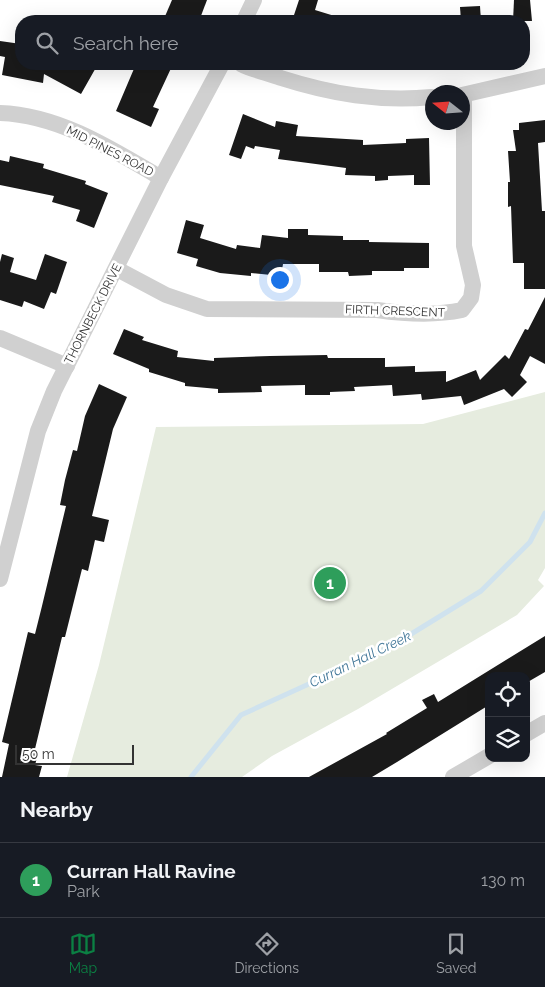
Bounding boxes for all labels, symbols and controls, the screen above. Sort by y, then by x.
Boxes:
search box [15,15,530,70]
icon: search [33,29,61,57]
text: Search here [73,32,179,54]
north arrow [425,85,470,130]
street label: MID PINES ROAD [64,123,156,179]
street label: THORNBECK DRIVE [62,261,124,367]
your location [267,267,293,293]
street label: FIRTH CRESCENT [345,302,446,320]
pin: 1 [314,564,346,602]
water label: Curran Hall Creek [307,627,414,691]
map controls [485,672,530,762]
button: locate [485,672,530,717]
button: layers [485,717,530,762]
scale bar [15,742,134,765]
text: 50 m [22,746,55,762]
text: Nearby [20,797,93,822]
text: Curran Hall Ravine [67,860,236,882]
text: 1 [32,871,40,890]
text: 130 m [481,871,525,890]
text: Park [67,882,100,901]
tab: Map [69,930,97,976]
tab: Directions [234,930,299,976]
tab: Saved [436,930,476,976]

